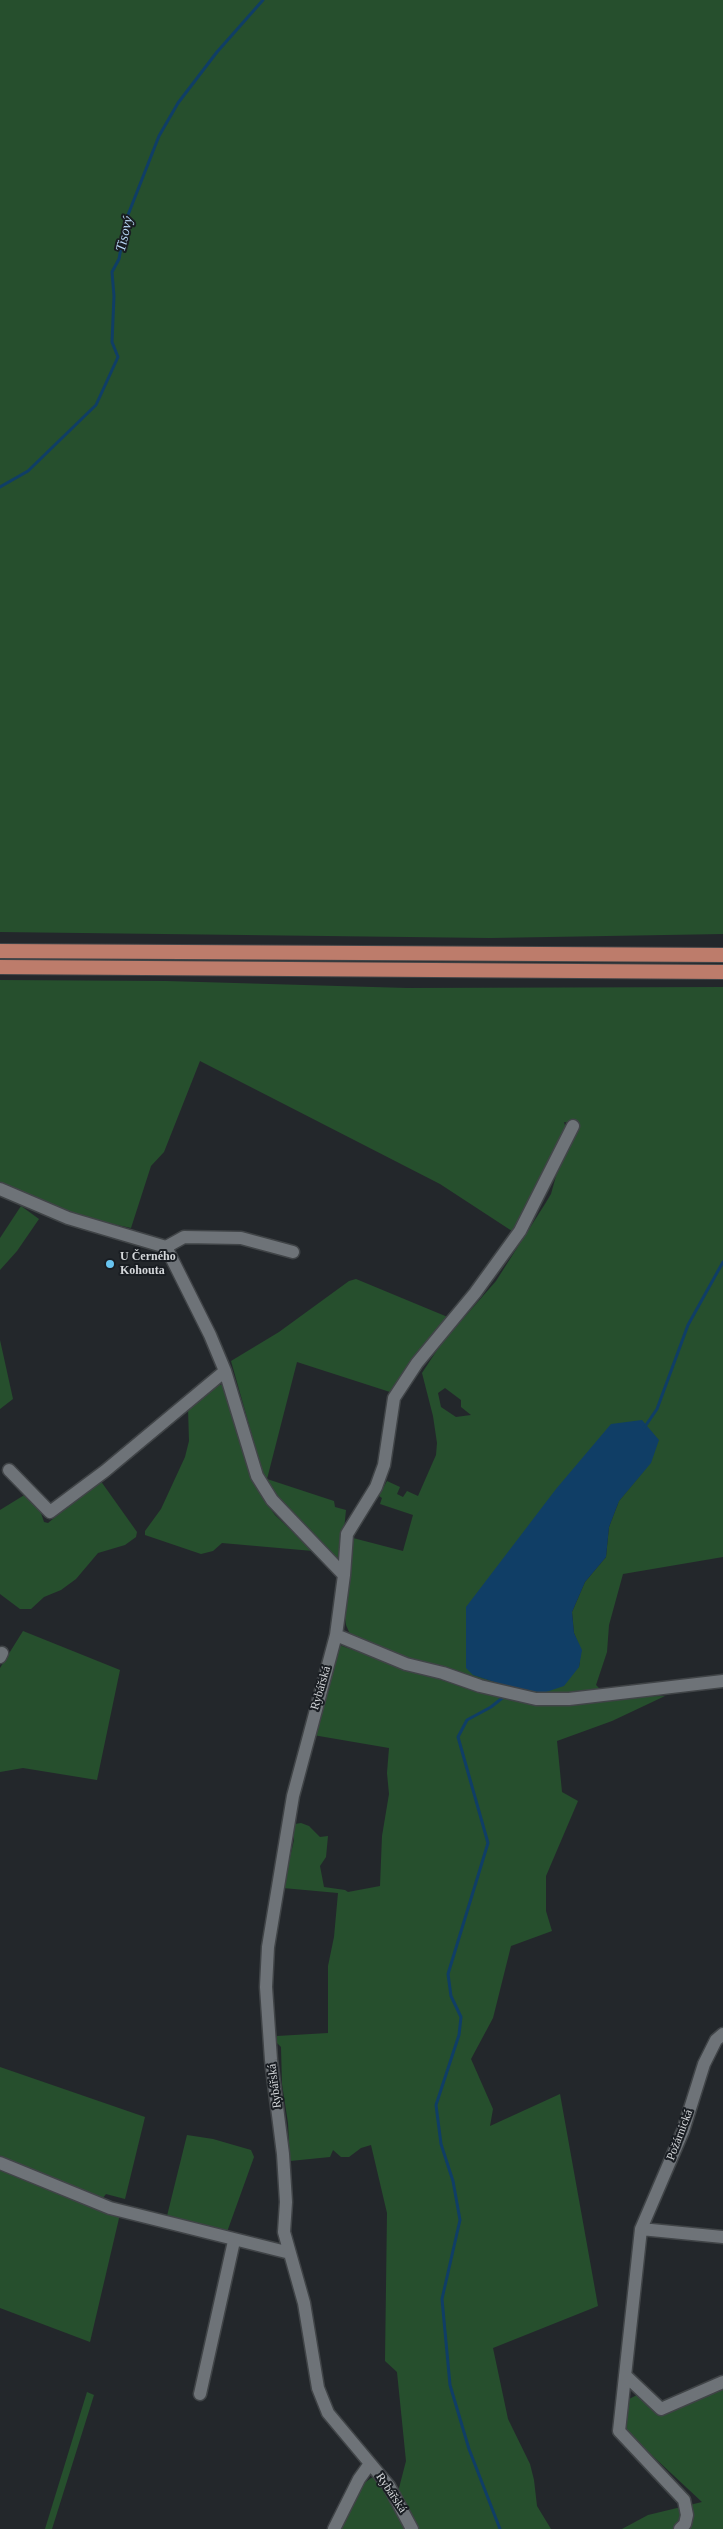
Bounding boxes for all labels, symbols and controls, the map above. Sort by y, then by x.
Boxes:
water label: Tisový [113,215,137,253]
place label: U Černého Kohouta [120,1250,176,1278]
marker: U Černého Kohouta [104,1258,116,1270]
street label: Rybářská [308,1664,334,1712]
street label: Rybářská [265,2063,285,2109]
street label: Požárnická [664,2108,696,2162]
street label: Rybářská [372,2470,410,2516]

